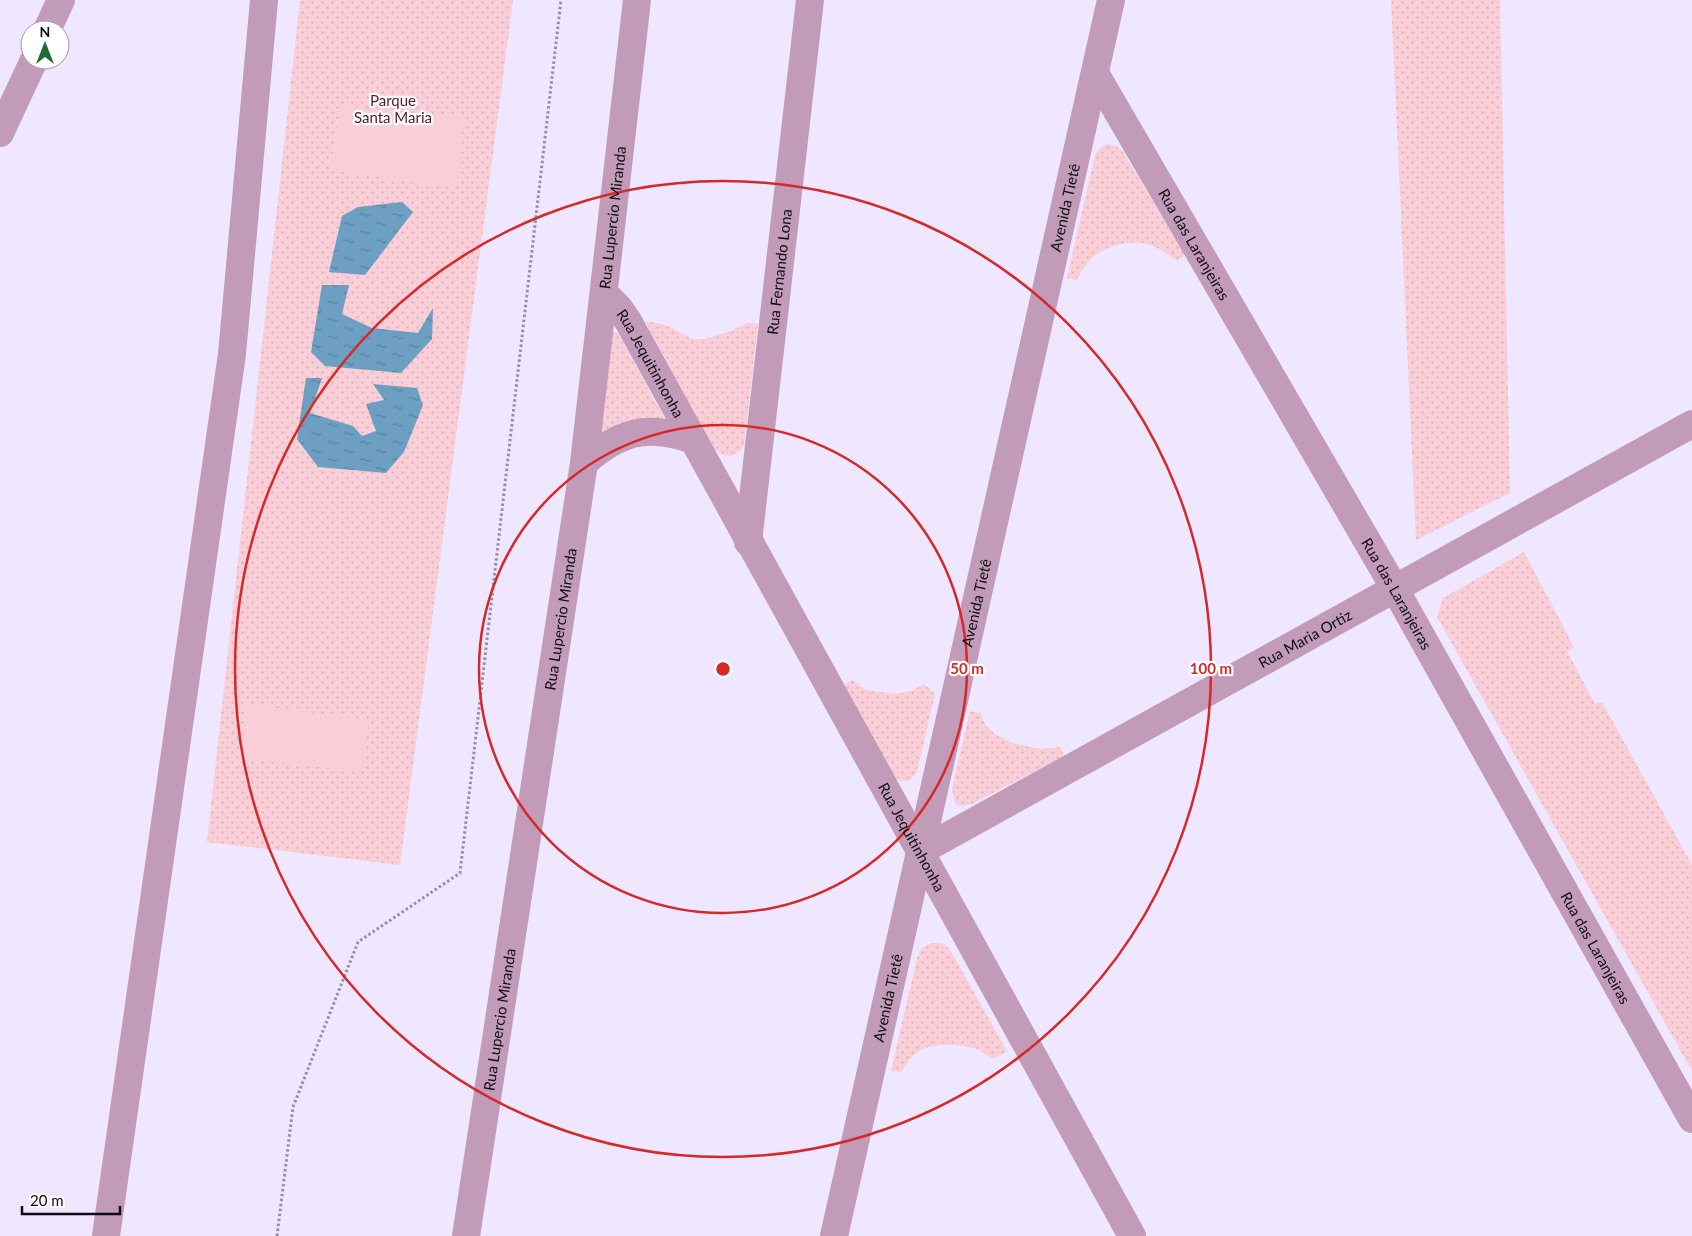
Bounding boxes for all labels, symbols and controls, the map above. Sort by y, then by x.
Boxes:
north arrow [20,20,70,70]
text: N [40,23,50,40]
park label: Parque Santa Maria [354,91,432,126]
street label: Rua Lupercio Miranda [595,145,629,290]
street label: Avenida Tietê [1046,162,1083,253]
street label: Rua das Laranjeiras [1155,185,1234,303]
street label: Rua Fernando Lona [763,208,795,336]
street label: Rua Jequitinhonha [613,305,688,421]
street label: Rua das Laranjeiras [1358,535,1436,653]
street label: Rua Lupercio Miranda [540,547,580,691]
street label: Avenida Tietê [957,557,995,649]
street label: Rua Maria Ortiz [1255,605,1355,671]
text: 50 m [950,659,984,677]
text: 100 m [1190,659,1232,677]
centre of rings [714,660,732,678]
street label: Rua Jequitinhonha [875,779,949,894]
street label: Rua das Laranjeiras [1557,888,1635,1007]
street label: Rua Lupercio Miranda [479,947,519,1092]
street label: Avenida Tietê [869,952,906,1044]
scale bar [22,1184,120,1216]
text: 20 m [30,1191,64,1209]

